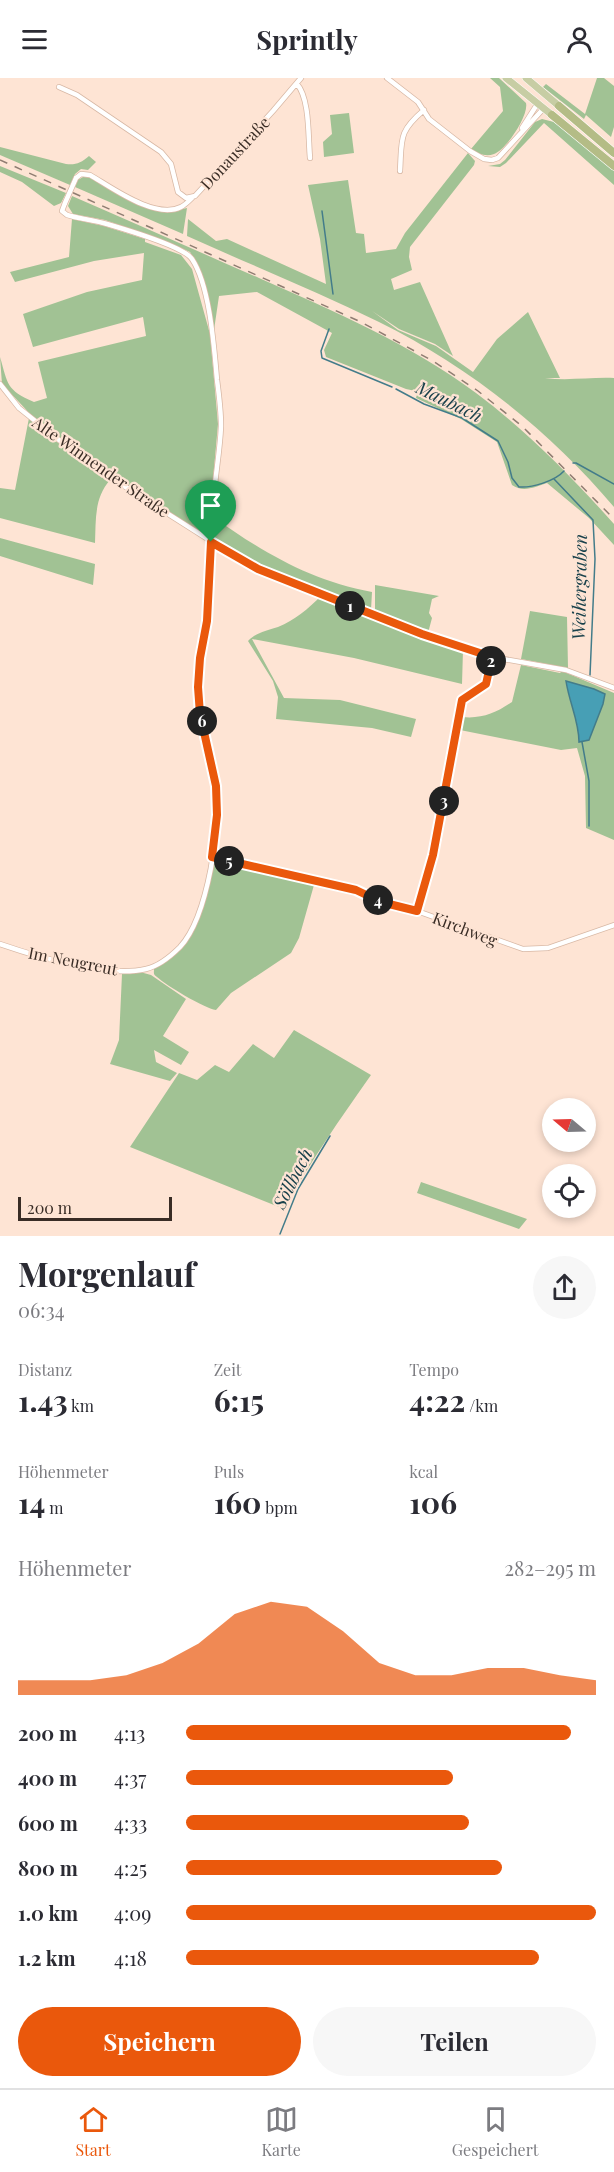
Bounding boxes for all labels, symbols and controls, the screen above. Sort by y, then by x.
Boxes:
text: Sprintly [256,21,358,57]
icon: menu [18,23,51,56]
icon: person [563,23,596,56]
street label: Donaustraße [195,112,274,194]
water label: Maubach [412,374,486,427]
street label: Alte Winnender Straße [28,411,174,522]
pin [185,480,236,542]
icon: arrive [194,489,227,522]
water label: Weihergraben [566,534,592,640]
pin: 1 [335,591,365,621]
text: 1 [347,595,353,616]
pin: 2 [476,646,506,676]
text: 2 [487,650,495,671]
pin: 6 [187,706,217,736]
text: 6 [198,710,206,731]
pin: 3 [429,786,459,816]
text: 3 [440,790,448,811]
pin: 5 [214,846,244,876]
text: 5 [225,850,233,871]
pin: 4 [363,885,393,915]
text: 4 [374,889,382,910]
street label: Kirchweg [430,907,501,951]
street label: Im Neugreut [27,942,120,979]
north arrow [542,1098,596,1152]
map controls [542,1098,596,1218]
water label: Söllbach [266,1144,317,1214]
button: locate [542,1164,596,1218]
scale bar [18,1194,172,1222]
text: 200 m [27,1197,72,1218]
text: Morgenlauf [18,1251,195,1295]
button: share [533,1256,596,1319]
text: 06:34 [18,1296,65,1323]
text: Distanz [18,1359,72,1380]
text: Zeit [214,1359,242,1380]
text: Tempo [409,1359,459,1380]
text: 1.43 [18,1380,68,1420]
text: 6:15 [214,1380,264,1420]
text: 4:22 [409,1380,465,1420]
text: km [68,1395,94,1416]
text: /km [465,1395,498,1416]
text: Höhenmeter [18,1461,109,1482]
text: Puls [214,1461,244,1482]
text: kcal [409,1461,438,1482]
text: 14 [18,1482,45,1522]
text: 160 [214,1482,261,1522]
text: 106 [409,1482,457,1522]
text: m [45,1497,64,1518]
text: bpm [261,1497,298,1518]
text: Höhenmeter [18,1554,131,1581]
text: 282–295 m [505,1554,596,1581]
text: 200 m [18,1719,77,1746]
text: 4:13 [114,1719,145,1746]
text: 400 m [18,1764,77,1791]
text: 4:37 [114,1764,146,1791]
text: 600 m [18,1809,78,1836]
text: 4:33 [114,1809,147,1836]
text: 800 m [18,1854,78,1881]
text: 4:25 [114,1854,147,1881]
text: 1.0 km [18,1899,78,1926]
text: 4:09 [114,1899,151,1926]
text: 1.2 km [18,1944,76,1971]
text: 4:18 [114,1944,147,1971]
button: Speichern [18,2007,301,2076]
button: Teilen [313,2007,596,2076]
tab: Start [75,2103,111,2160]
tab: Karte [262,2103,301,2160]
tab: Gespeichert [452,2103,538,2160]

